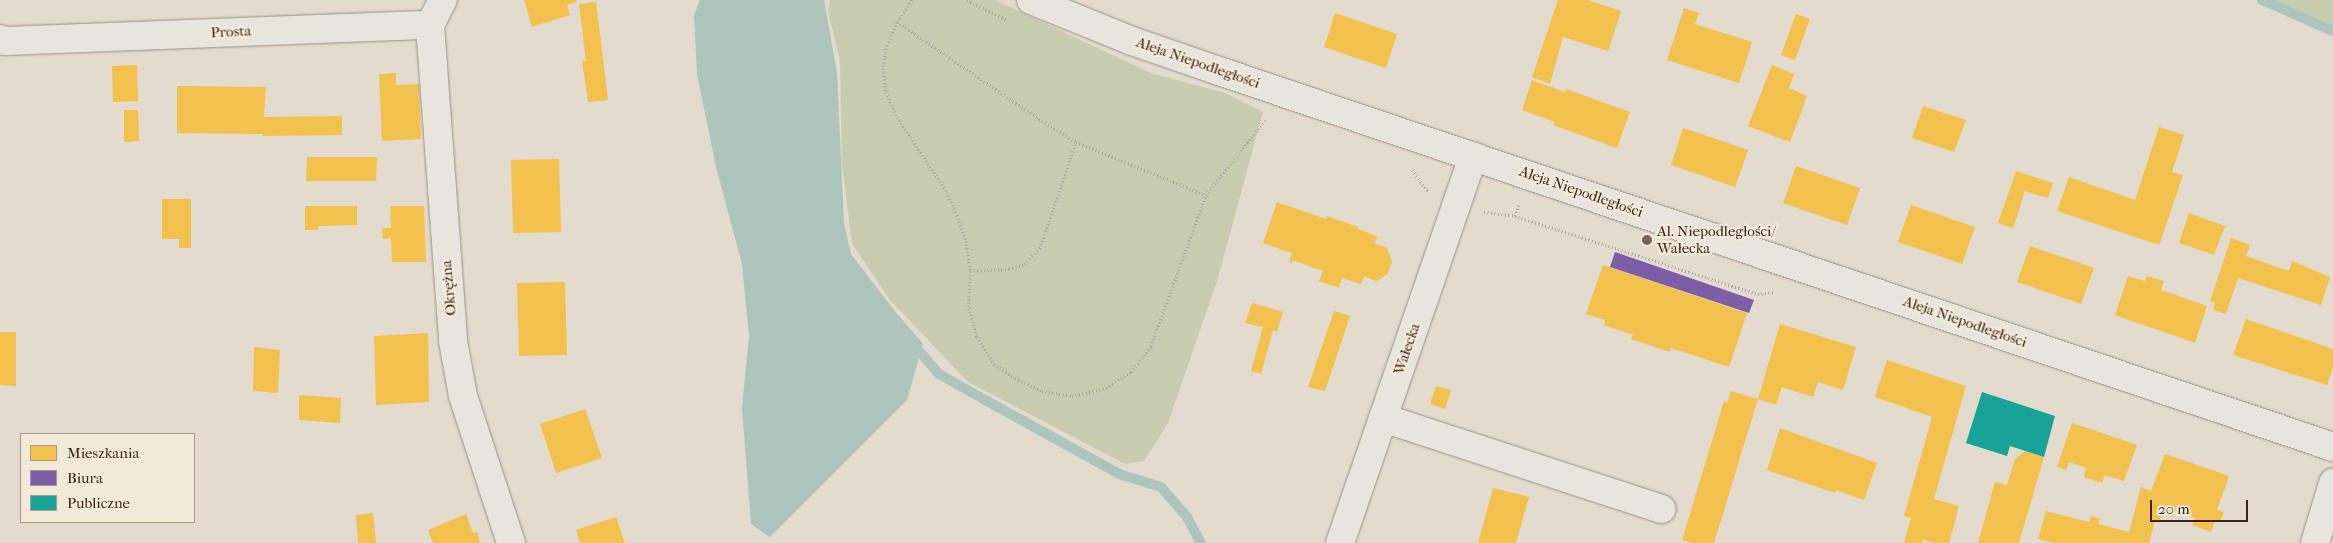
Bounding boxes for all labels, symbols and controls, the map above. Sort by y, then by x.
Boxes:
street label: Prosta [210,22,252,42]
street label: Aleja Niepodległości [1134,33,1262,93]
street label: Aleja Niepodległości [1517,162,1645,222]
place label: Al. Niepodległości/ Wałecka [1657,222,1775,257]
marker: Al. Niepodległości/ Wałecka [1641,234,1653,246]
street label: Okrężna [438,260,460,316]
street label: Aleja Niepodległości [1901,292,2029,352]
street label: Wałecka [1390,321,1424,377]
legend [20,433,195,523]
text: Mieszkania [67,444,139,462]
text: Biura [67,469,103,487]
scale bar [2153,490,2250,522]
text: Publiczne [67,494,130,512]
text: 20 m [2158,500,2190,518]

